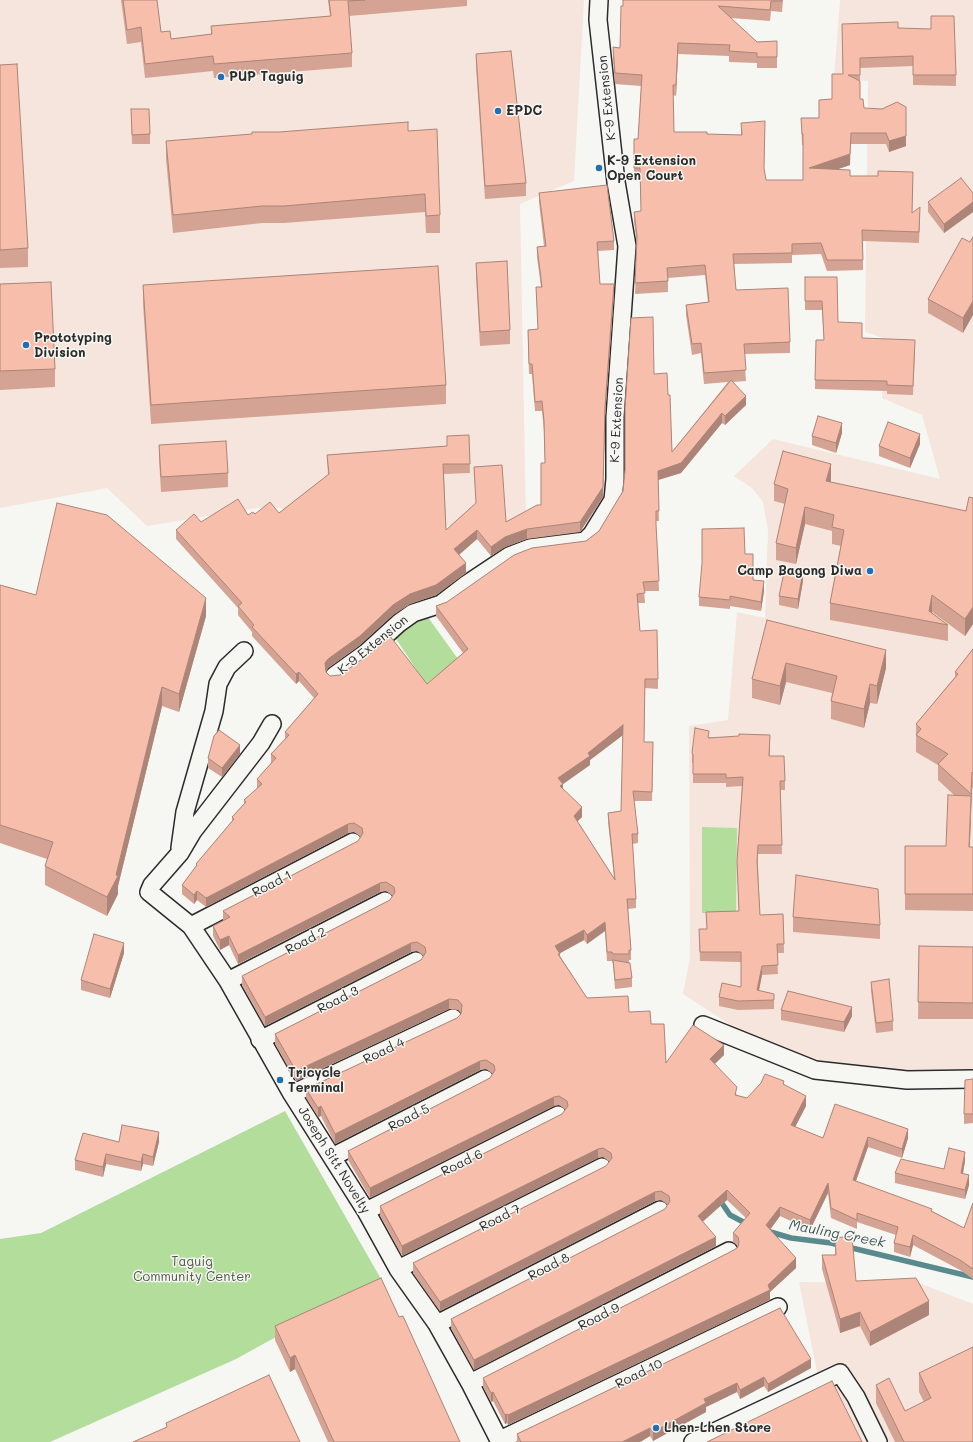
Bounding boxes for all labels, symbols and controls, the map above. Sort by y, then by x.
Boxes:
street label: K-9 Extension [595,55,619,141]
place label: PUP Taguig [229,69,304,85]
marker: PUP Taguig [216,72,226,82]
place label: EPDC [506,103,542,119]
marker: EPDC [493,106,503,116]
place label: K-9 Extension Open Court [607,153,696,184]
marker: K-9 Extension Open Court [594,163,604,173]
place label: Prototyping Division [34,330,112,361]
marker: Prototyping Division [21,340,31,350]
street label: K-9 Extension [607,377,627,463]
place label: Camp Bagong Diwa [737,563,862,579]
marker: Camp Bagong Diwa [865,566,875,576]
street label: K-9 Extension [335,612,411,678]
street label: Road 1 [250,867,294,901]
street label: Road 2 [283,924,329,958]
street label: Road 3 [315,983,361,1017]
street label: Road 4 [361,1035,407,1067]
place label: Tricycle Terminal [288,1065,344,1096]
marker: Tricycle Terminal [275,1075,285,1085]
street label: Road 5 [386,1101,432,1135]
street label: Joseph Sitt Novelty [295,1103,373,1217]
street label: Road 6 [439,1146,485,1180]
street label: Road 7 [477,1201,523,1235]
water label: Mauling Creek [788,1216,886,1252]
street label: Road 8 [526,1250,572,1284]
park label: Taguig Community Center [133,1254,251,1285]
street label: Road 9 [576,1300,622,1334]
street label: Road 10 [613,1356,665,1392]
place label: Lhen-Lhen Store [664,1420,771,1436]
marker: Lhen-Lhen Store [651,1423,661,1433]

